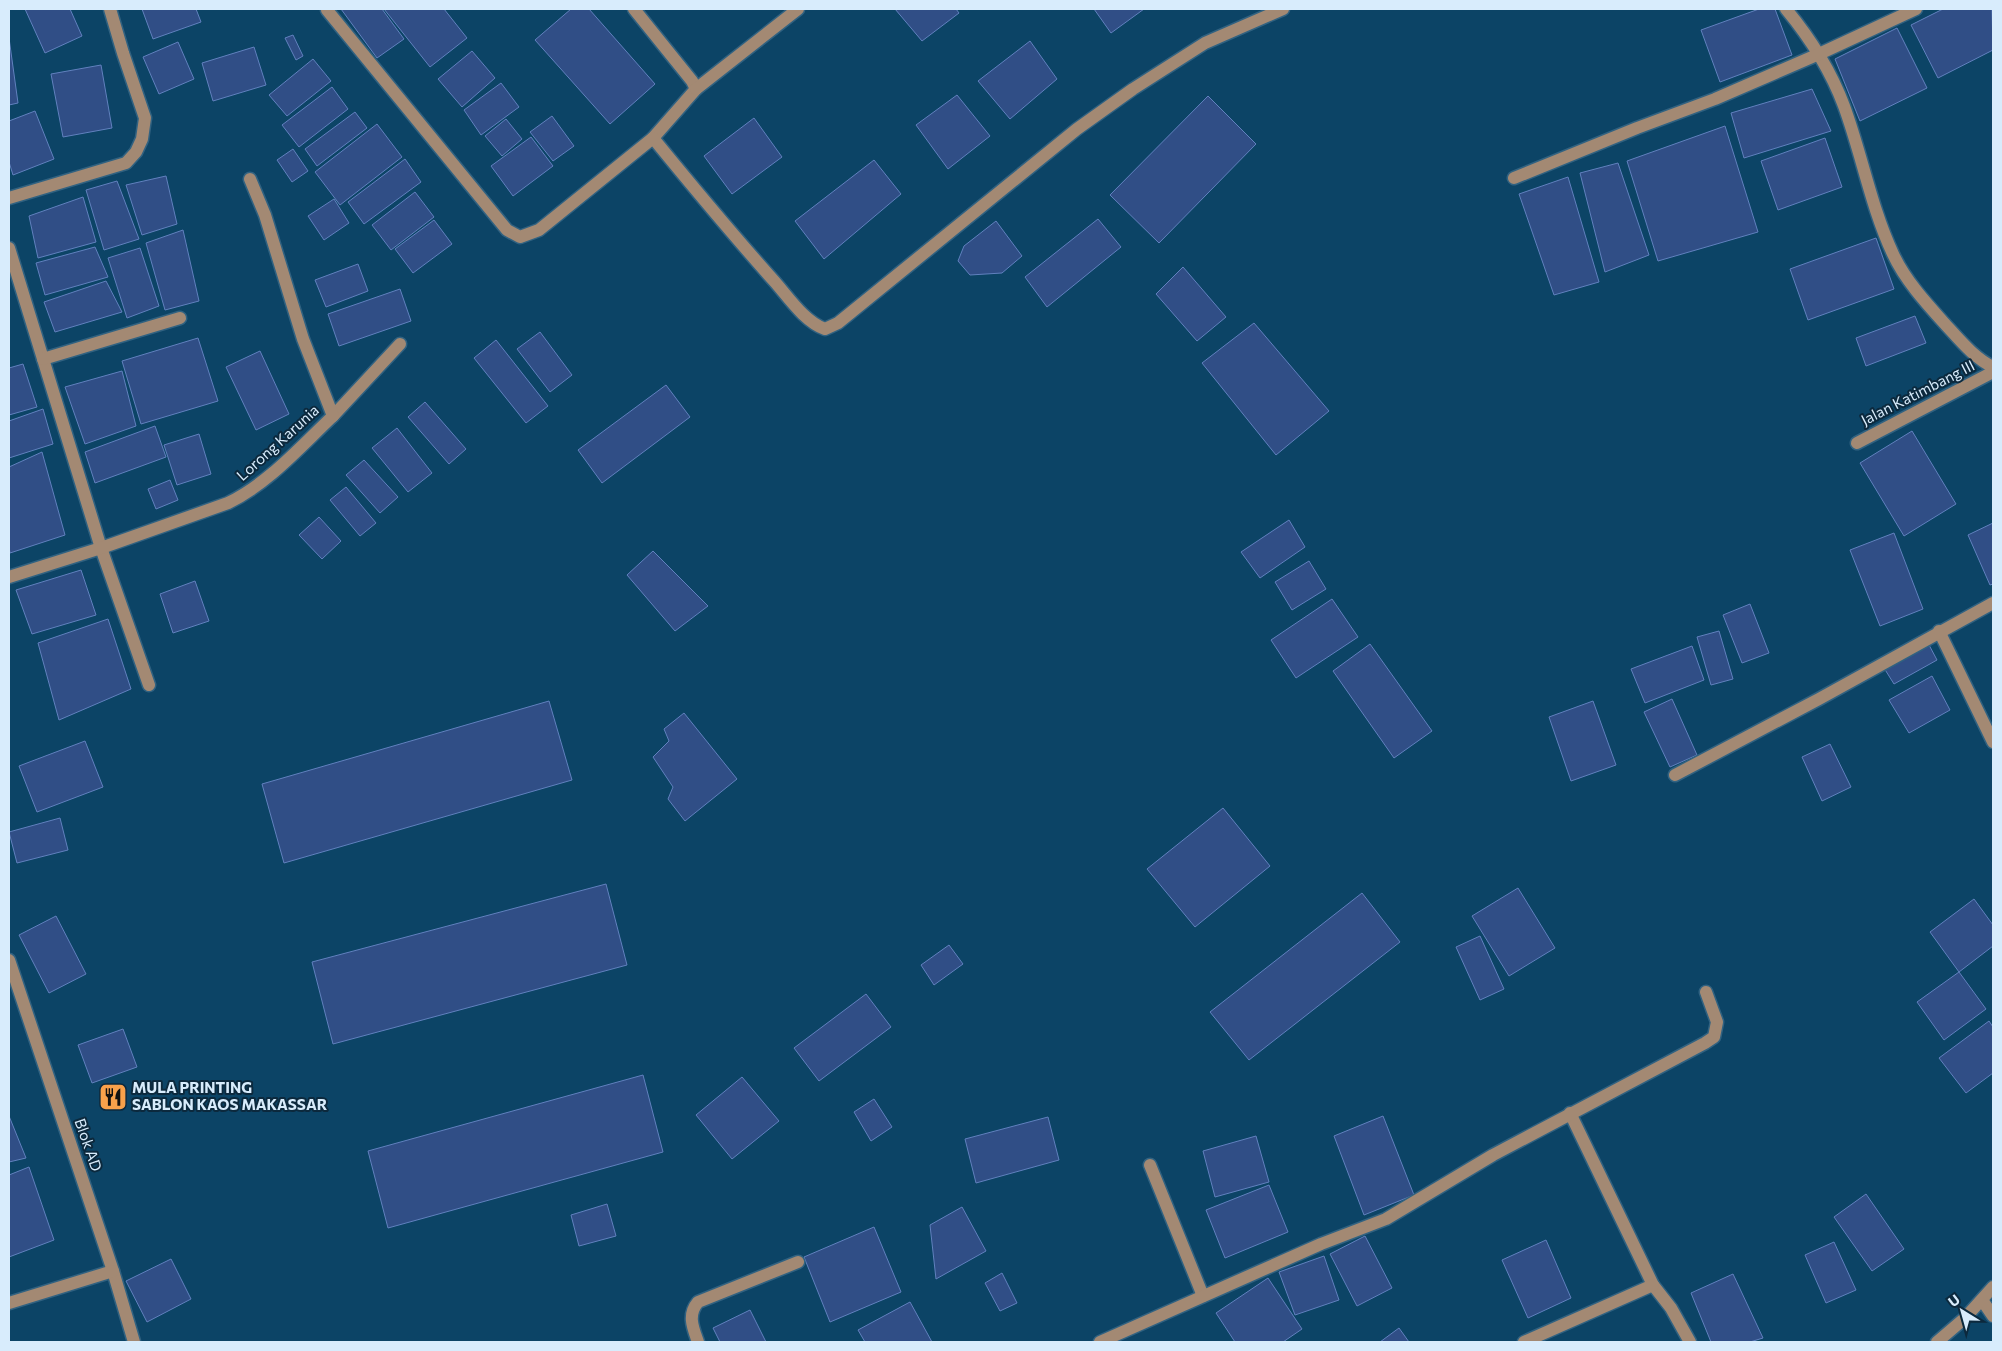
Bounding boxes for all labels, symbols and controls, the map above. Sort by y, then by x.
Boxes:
street label: Jalan Katimbang III [1858,356,1977,429]
street label: Lorong Karunia [233,401,322,484]
place label: MULA PRINTING SABLON KAOS MAKASSAR [132,1078,328,1113]
restaurant icon: MULA PRINTING SABLON KAOS MAKASSAR [98,1082,128,1112]
street label: Blok AD [72,1116,106,1174]
north arrow [1937,1286,1987,1336]
text: U [1945,1290,1963,1310]

